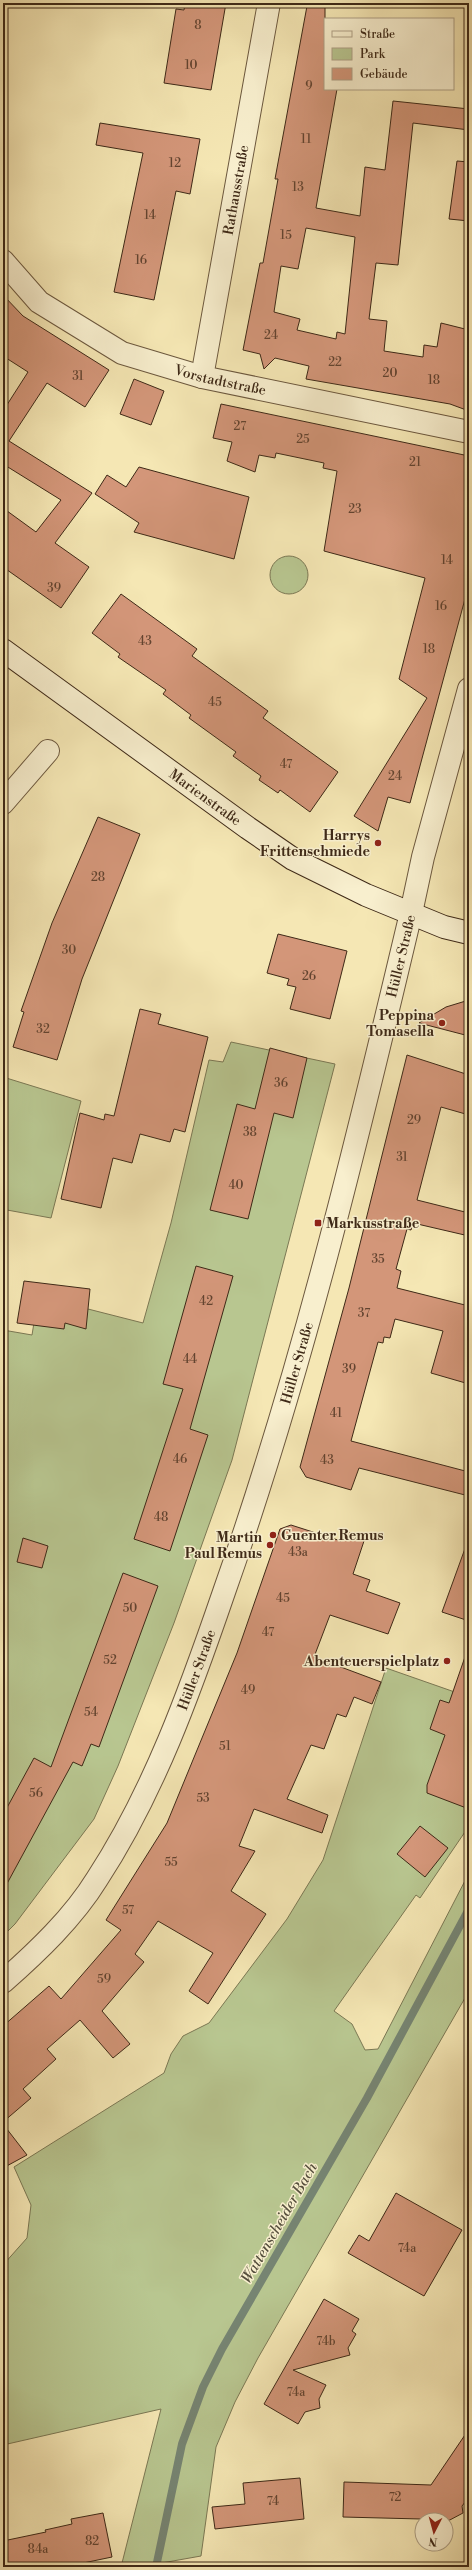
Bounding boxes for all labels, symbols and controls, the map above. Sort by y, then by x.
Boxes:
house number: 8 [194,18,202,33]
legend [324,18,454,90]
text: Straße [360,27,395,42]
text: Park [360,47,386,62]
house number: 10 [185,58,197,73]
text: Gebäude [360,67,408,82]
house number: 9 [305,79,313,94]
house number: 11 [301,132,312,147]
street label: Rathausstraße [220,144,253,237]
house number: 12 [169,156,181,171]
house number: 13 [292,180,304,195]
house number: 14 [144,208,156,223]
house number: 15 [280,228,292,243]
house number: 16 [135,253,147,268]
house number: 24 [264,328,278,343]
house number: 22 [328,355,342,370]
street label: Vorstadtstraße [171,361,267,400]
house number: 20 [383,366,397,381]
house number: 31 [72,369,85,384]
house number: 18 [428,373,440,388]
house number: 27 [234,419,246,434]
house number: 25 [296,432,310,447]
house number: 21 [409,455,422,470]
house number: 23 [348,502,362,517]
house number: 14 [441,553,453,568]
house number: 39 [47,581,61,596]
house number: 16 [435,599,447,614]
house number: 43 [138,634,152,649]
house number: 18 [423,642,435,657]
house number: 45 [208,695,222,710]
house number: 47 [280,757,292,772]
street label: Marienstraße [165,765,244,830]
house number: 24 [388,769,402,784]
place label: Harrys Frittenschmiede [260,827,370,861]
marker: Harrys Frittenschmiede [373,838,383,848]
house number: 28 [91,870,105,885]
street label: Hüller Straße [383,913,420,999]
house number: 30 [62,943,76,958]
house number: 26 [302,969,316,984]
place label: Peppina Tomasella [366,1007,434,1041]
marker: Peppina Tomasella [437,1018,447,1028]
house number: 32 [36,1022,50,1037]
house number: 36 [274,1076,288,1091]
house number: 29 [407,1113,421,1128]
house number: 38 [243,1125,257,1140]
house number: 31 [396,1150,409,1165]
house number: 40 [228,1178,244,1193]
place label: Markusstraße [326,1215,420,1233]
marker: Markusstraße [313,1218,323,1228]
house number: 35 [371,1252,385,1267]
house number: 42 [199,1294,213,1309]
house number: 37 [358,1306,370,1321]
street label: Hüller Straße [277,1320,318,1406]
house number: 44 [183,1352,197,1367]
house number: 39 [342,1362,356,1377]
house number: 41 [330,1406,343,1421]
house number: 46 [173,1452,187,1467]
house number: 43 [320,1453,334,1468]
house number: 48 [154,1510,168,1525]
place label: Guenter Remus [281,1527,384,1545]
place label: Martin Paul Remus [185,1529,262,1563]
marker: Guenter Remus [268,1530,278,1540]
marker: Martin Paul Remus [265,1540,275,1550]
house number: 43a [288,1545,309,1560]
house number: 45 [276,1591,290,1606]
house number: 50 [123,1601,137,1616]
house number: 47 [262,1625,274,1640]
street label: Hüller Straße [174,1627,220,1713]
house number: 52 [103,1653,117,1668]
place label: Abenteuerspielplatz [303,1653,439,1671]
marker: Abenteuerspielplatz [442,1656,452,1666]
house number: 49 [241,1683,255,1698]
house number: 54 [84,1705,98,1720]
house number: 51 [219,1739,232,1754]
house number: 56 [29,1786,43,1801]
house number: 53 [196,1791,210,1806]
house number: 55 [164,1855,178,1870]
house number: 57 [122,1903,134,1918]
house number: 59 [97,1972,111,1987]
water label: Wattenscheider Bach [237,2159,322,2287]
house number: 74a [398,2241,417,2256]
house number: 74b [316,2334,336,2349]
house number: 74a [287,2385,306,2400]
house number: 72 [389,2490,402,2505]
house number: 74 [267,2494,279,2509]
north arrow [414,2512,454,2552]
house number: 82 [85,2534,99,2549]
text: N [428,2534,438,2548]
house number: 84a [28,2542,49,2557]

